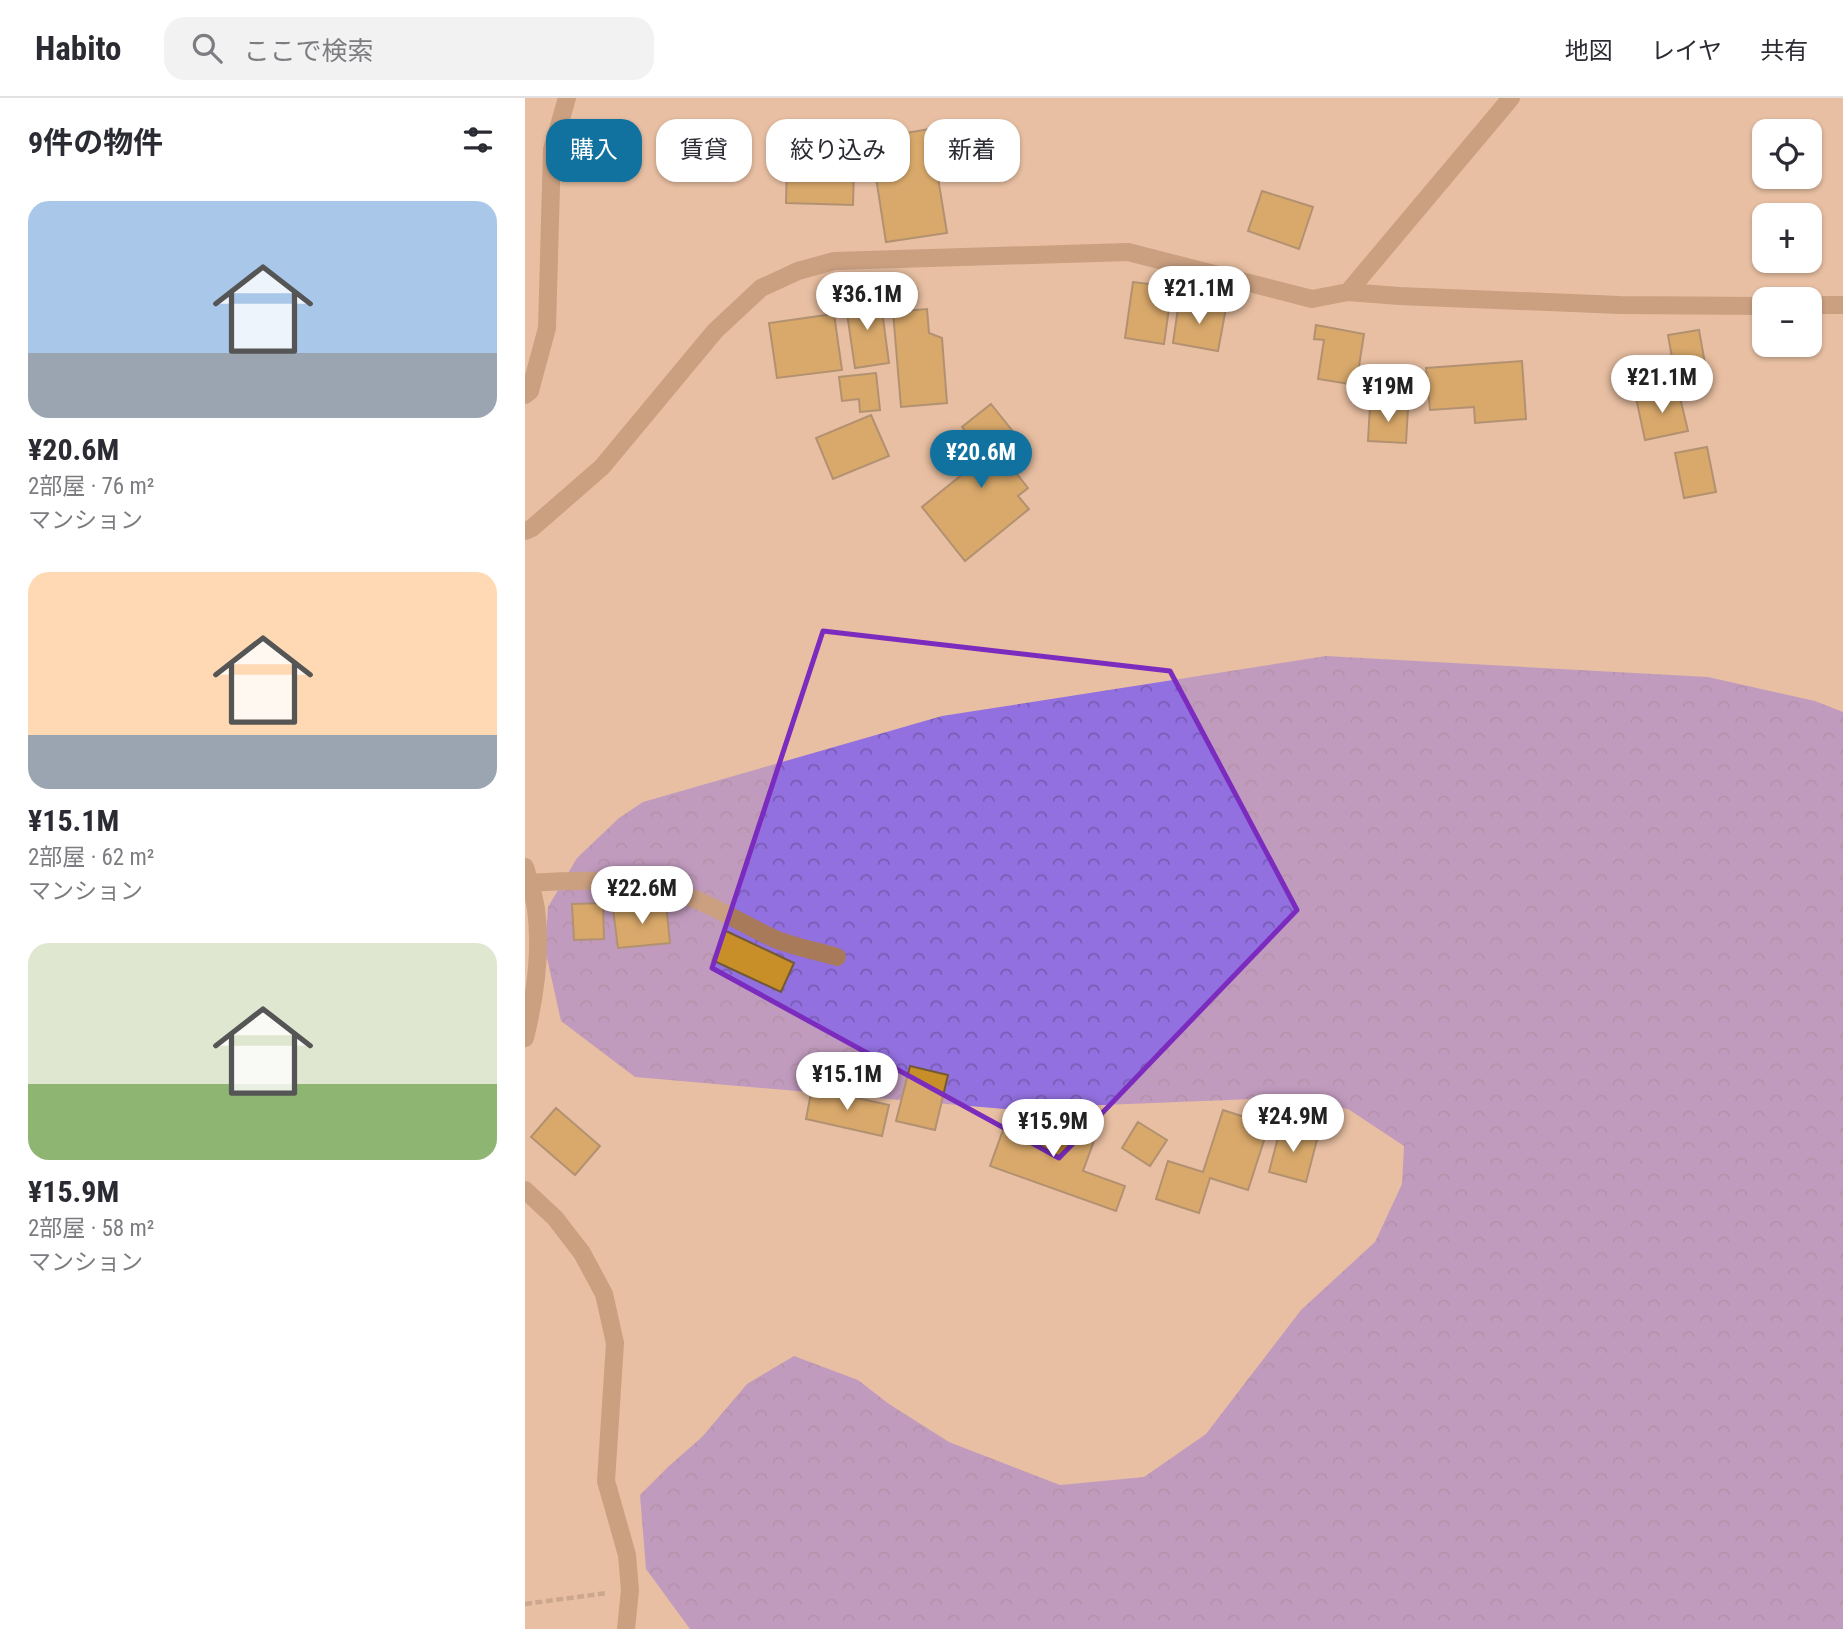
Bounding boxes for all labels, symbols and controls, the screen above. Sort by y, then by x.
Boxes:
search box [164,17,654,80]
text: Habito [35,29,122,68]
icon: search [188,29,226,67]
text: ここで検索 [244,36,374,66]
text: 地図 [1565,37,1613,65]
text: レイヤ [1651,37,1722,65]
text: 共有 [1760,37,1808,65]
chip: 購入 [546,119,642,182]
chip: 賃貸 [656,119,752,182]
chip: 絞り込み [766,119,910,182]
chip: 新着 [924,119,1020,182]
map controls [1752,119,1822,357]
button: locate [1752,119,1822,189]
icon: filters [459,121,497,159]
text: 9件の物件 [28,125,163,160]
button: + [1752,203,1822,273]
icon: home [200,246,326,372]
pin: ¥21.1M [1142,266,1256,326]
pin: ¥36.1M [810,272,924,332]
text: ¥21.1M [1164,275,1234,302]
text: ¥36.1M [832,281,902,308]
button: − [1752,287,1822,357]
pin: ¥21.1M [1605,356,1719,415]
pin: ¥19M [1347,364,1429,424]
text: ¥21.1M [1627,364,1697,391]
text: ¥19M [1362,373,1414,400]
pin: ¥20.6M [924,430,1038,490]
text: ¥20.6M [28,432,119,467]
text: ¥20.6M [946,439,1016,466]
text: 2部屋 · 76 m² [28,473,154,500]
text: マンション [28,507,143,534]
icon: home [200,617,326,743]
text: ¥15.1M [28,803,119,838]
text: 2部屋 · 62 m² [28,844,154,871]
pin: ¥22.6M [585,866,699,926]
text: ¥22.6M [607,875,677,902]
text: マンション [28,878,143,905]
icon: home [200,988,326,1114]
pin: ¥15.1M [790,1052,904,1112]
text: ¥15.1M [812,1061,882,1088]
pin: ¥24.9M [1236,1094,1350,1154]
pin: ¥15.9M [996,1100,1110,1159]
text: ¥24.9M [1258,1103,1328,1130]
text: ¥15.9M [1018,1108,1088,1135]
text: ¥15.9M [28,1174,119,1209]
text: 2部屋 · 58 m² [28,1215,154,1242]
text: マンション [28,1249,143,1276]

